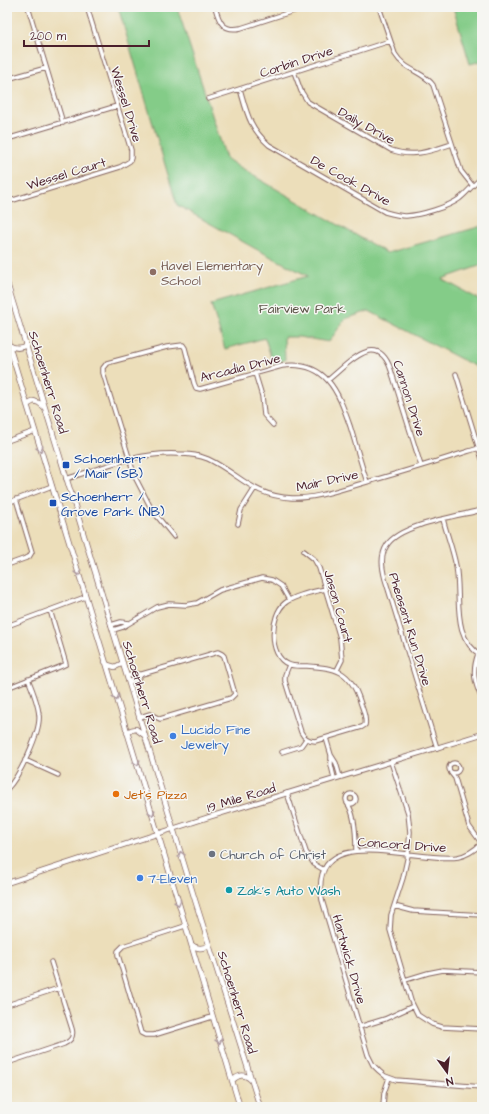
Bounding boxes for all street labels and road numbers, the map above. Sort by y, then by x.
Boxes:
street label: Corbin Drive [257,42,335,82]
street label: Wessel Drive [106,64,146,144]
street label: Daily Drive [334,103,398,150]
street label: De Cook Drive [307,151,394,210]
street label: Wessel Court [24,153,109,195]
street label: Schoenherr Road [24,329,72,436]
street label: Arcadia Drive [198,349,282,387]
street label: Cannon Drive [388,358,430,439]
street label: Mair Drive [294,466,360,496]
street label: Jason Court [319,568,357,645]
street label: Pheasant Run Drive [384,571,436,688]
street label: Schoenherr Road [118,639,166,746]
street label: 19 Mile Road [205,779,278,817]
street label: Concord Drive [357,833,447,857]
street label: Hartwick Drive [328,913,370,1006]
street label: Schoenherr Road [213,949,261,1056]

